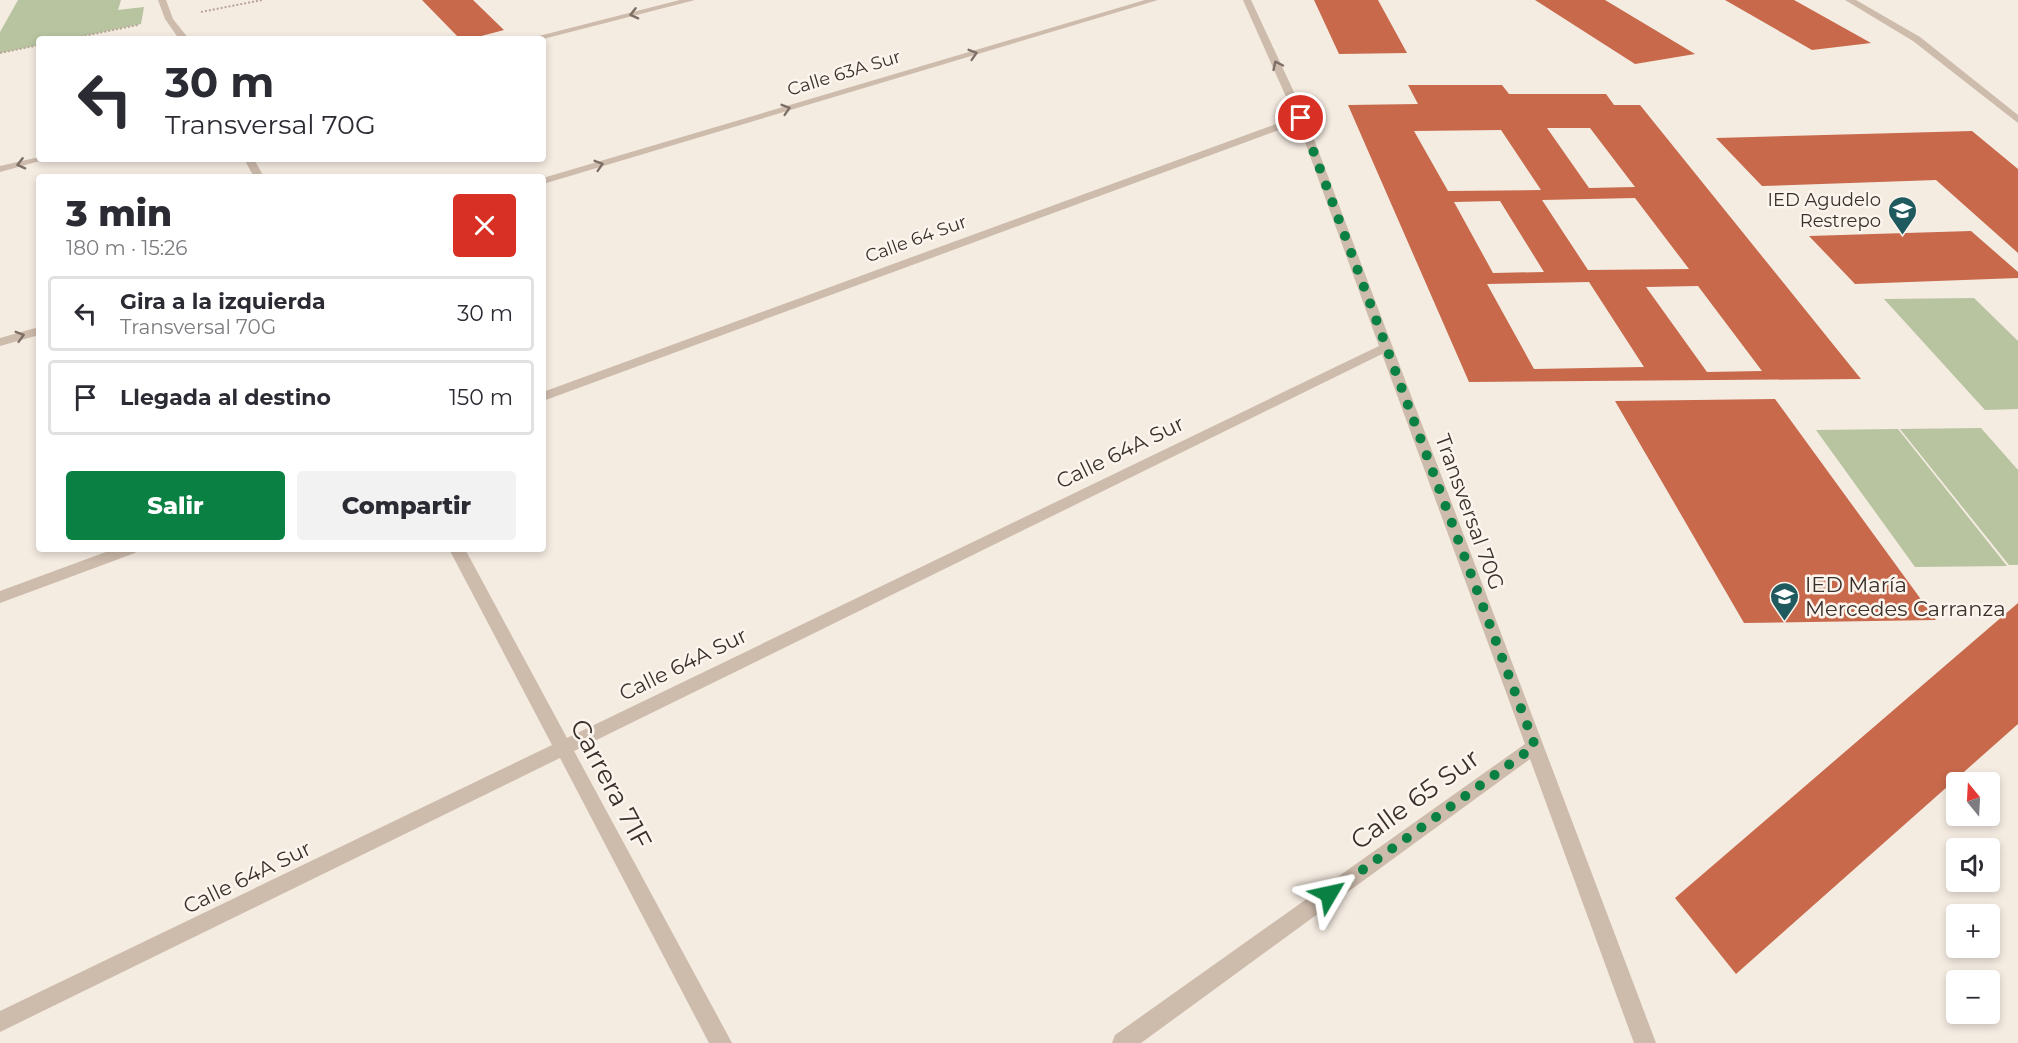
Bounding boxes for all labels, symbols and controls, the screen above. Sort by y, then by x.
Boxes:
one-way arrow [629,6,639,19]
street label: Calle 63A Sur [785,45,903,101]
one-way arrow [967,49,978,61]
text: 30 m [165,56,274,108]
icon: left [66,60,144,138]
one-way arrow [1272,61,1284,72]
pin [1275,92,1326,143]
icon: arrive [1284,101,1317,134]
one-way arrow [780,104,791,116]
text: Transversal 70G [165,108,376,141]
one-way arrow [16,157,26,170]
one-way arrow [593,160,604,172]
place label: IED Agudelo Restrepo [1767,189,1881,232]
text: 3 min [66,191,172,235]
button: close [453,194,516,257]
school or university icon: IED Agudelo Restrepo [1886,194,1918,236]
street label: Calle 64 Sur [862,210,970,268]
text: 180 m · 15:26 [66,236,187,260]
text: Gira a la izquierda [120,288,326,315]
icon: left [69,297,102,330]
text: 30 m [457,300,513,327]
text: Transversal 70G [120,315,276,339]
one-way arrow [14,331,24,343]
icon: arrive [69,381,102,414]
text: Llegada al destino [120,384,331,411]
text: 150 m [449,384,513,411]
street label: Calle 64A Sur [1052,410,1188,494]
street label: Transversal 70G [1430,431,1510,593]
button: Salir [66,471,285,540]
button: Compartir [297,471,516,540]
place label: IED María Mercedes Carranza [1805,572,2006,621]
school or university icon: IED María Mercedes Carranza [1768,580,1800,622]
street label: Calle 64A Sur [615,622,751,706]
street label: Carrera 71F [563,714,659,854]
street label: Calle 65 Sur [1344,742,1486,856]
north arrow [1946,772,2000,826]
map controls [1946,772,2000,1024]
street label: Calle 64A Sur [179,835,315,919]
button: sound [1946,838,2000,892]
position arrow [1297,862,1361,926]
button: + [1946,904,2000,958]
button: − [1946,970,2000,1024]

